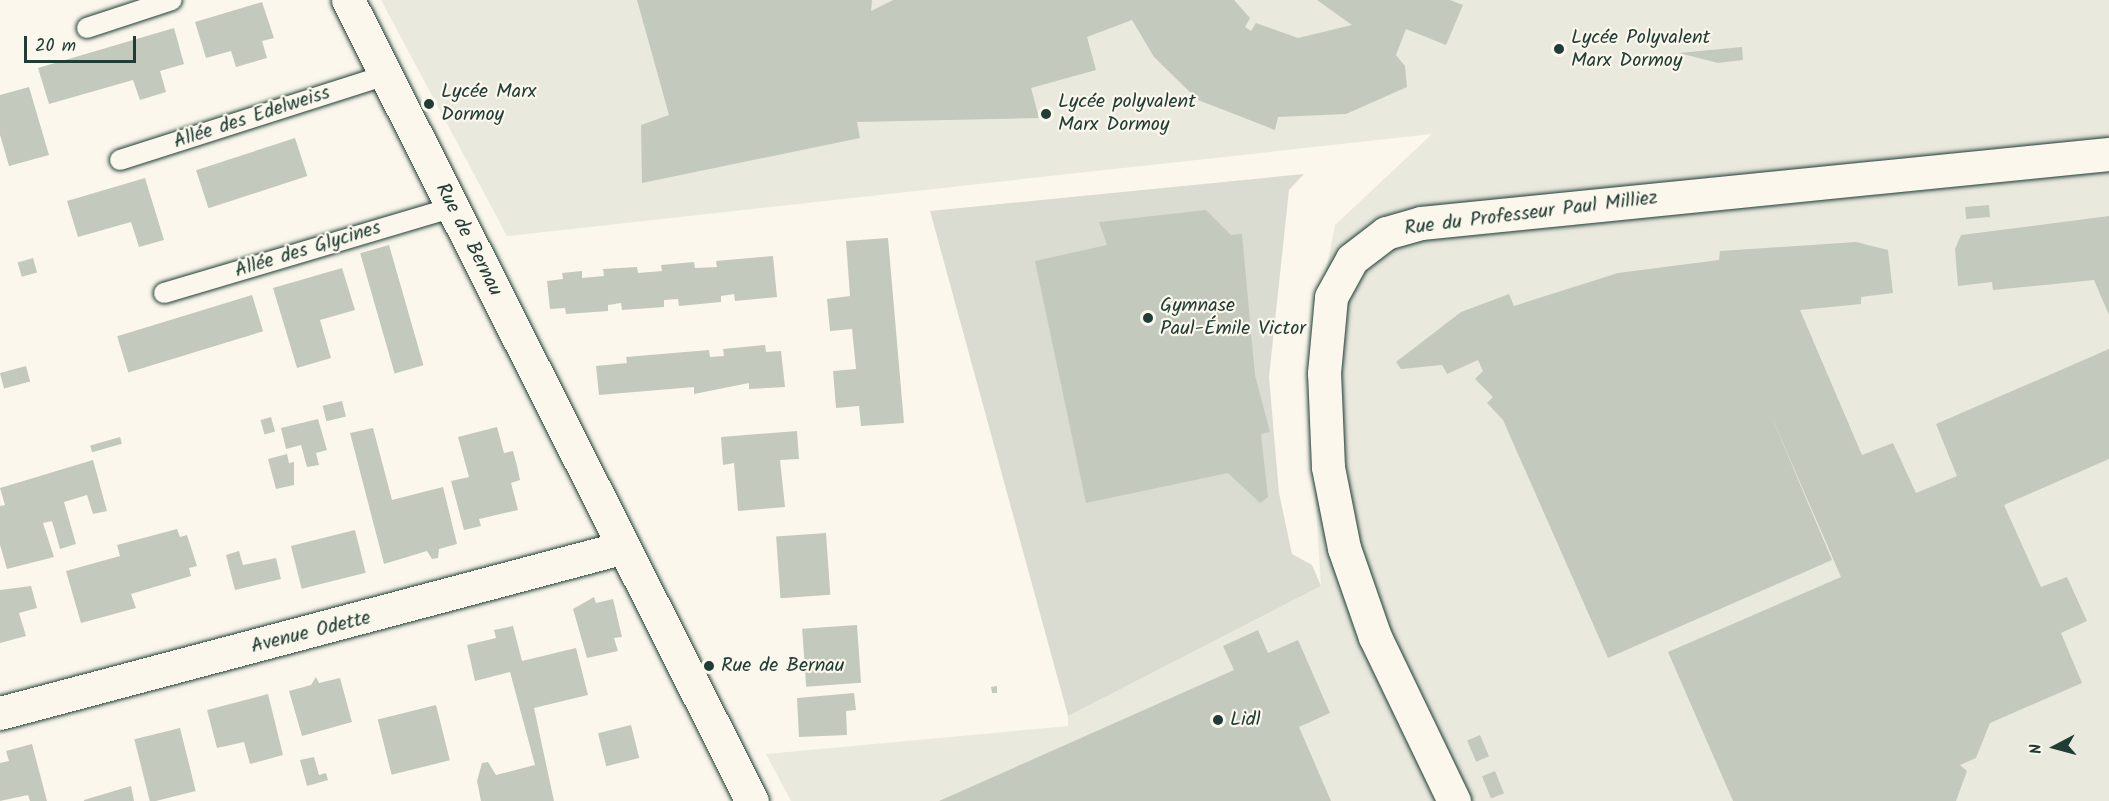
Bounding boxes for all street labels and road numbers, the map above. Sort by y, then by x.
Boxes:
street label: Allée des Edelweiss [171,81,333,155]
street label: Rue de Bernau [429,180,507,300]
street label: Rue du Professeur Paul Milliez [1403,187,1659,241]
street label: Allée des Glycines [232,216,384,284]
street label: Avenue Odette [249,607,373,659]

